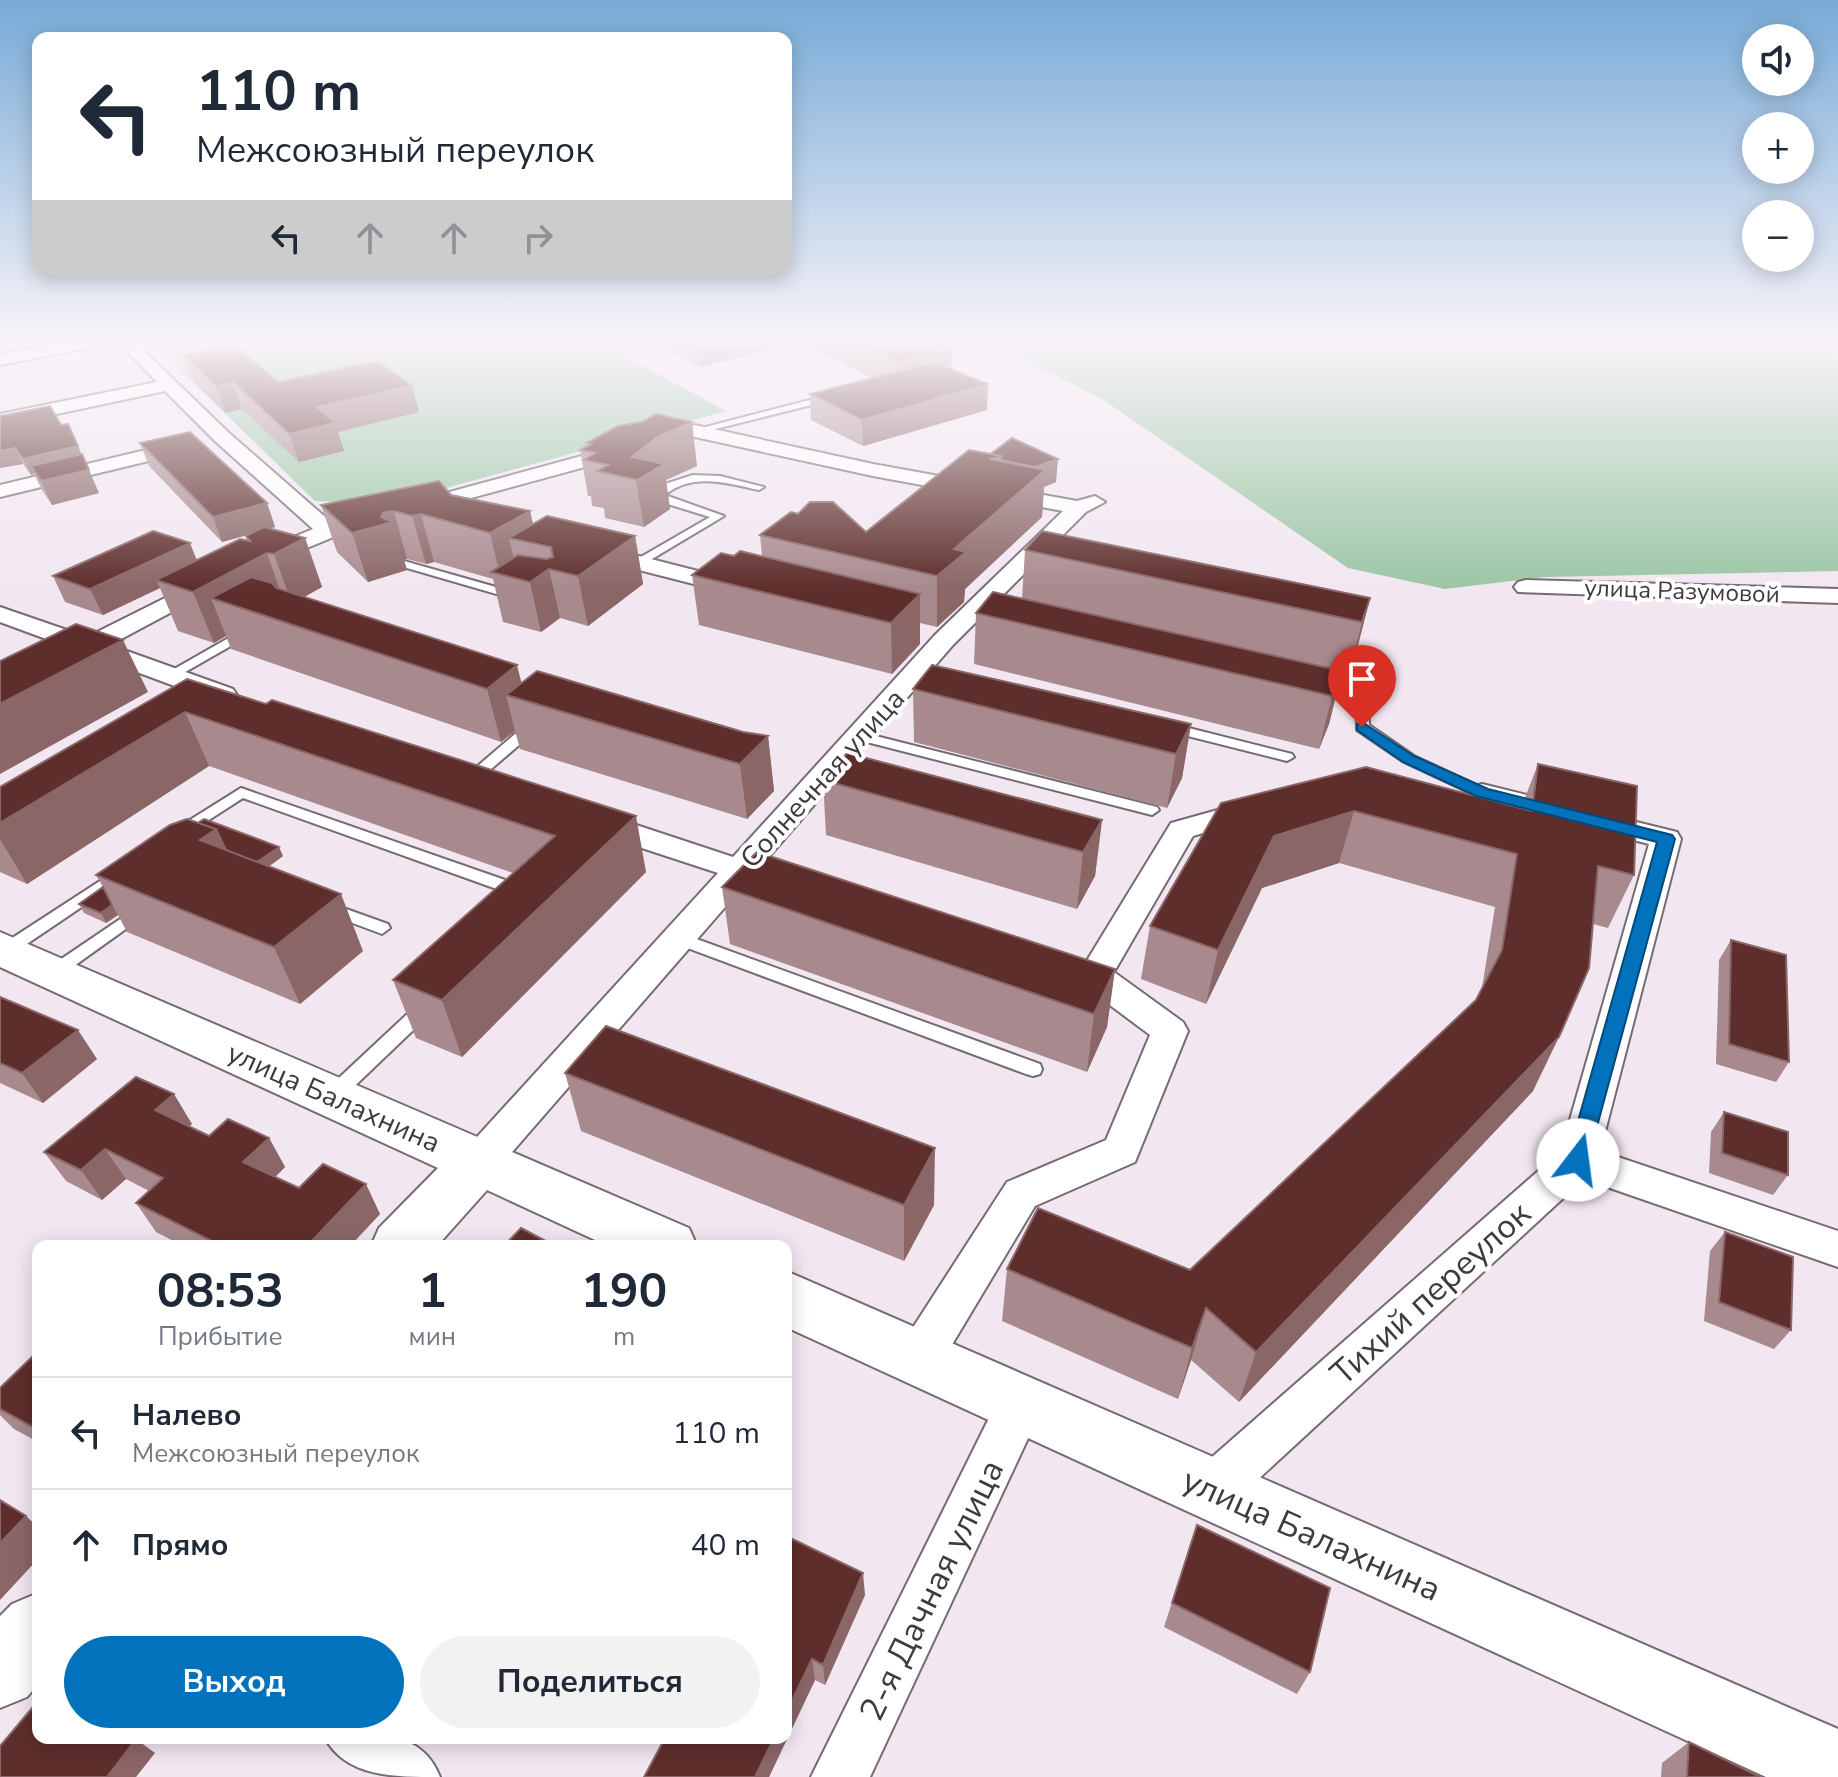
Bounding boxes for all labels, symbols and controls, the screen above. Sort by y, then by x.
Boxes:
map controls [1742,24,1814,272]
button: sound [1742,24,1814,96]
text: 110 m [196,53,361,130]
icon: left [64,64,168,168]
button: + [1742,112,1814,184]
text: Межсоюзный переулок [196,126,594,175]
button: − [1742,200,1814,272]
icon: left [264,216,308,260]
icon: ahead [348,216,392,260]
icon: ahead [432,216,476,260]
icon: right [516,216,560,260]
street label: улица Разумовой [1584,572,1780,610]
pin [1328,645,1396,727]
icon: arrive [1340,657,1384,701]
street label: Солнечная улица [732,681,914,877]
street label: улица Балахнина [221,1034,446,1162]
position arrow [1536,1118,1620,1202]
street label: Тихий переулок [1321,1191,1541,1396]
text: 08:53 [157,1258,284,1324]
text: 1 [418,1258,447,1324]
text: 190 [581,1258,667,1324]
text: Прибытие [158,1319,283,1354]
text: мин [409,1319,456,1354]
text: m [613,1319,635,1354]
text: Налево [132,1395,241,1436]
icon: left [64,1411,108,1455]
text: 110 m [673,1413,760,1454]
text: Межсоюзный переулок [132,1436,420,1471]
street label: 2-я Дачная улица [849,1452,1015,1729]
street label: улица Балахнина [1175,1457,1448,1613]
icon: ahead [64,1523,108,1567]
text: Прямо [132,1525,229,1566]
text: 40 m [691,1525,760,1566]
button: Выход [64,1636,404,1728]
button: Поделиться [420,1636,760,1728]

